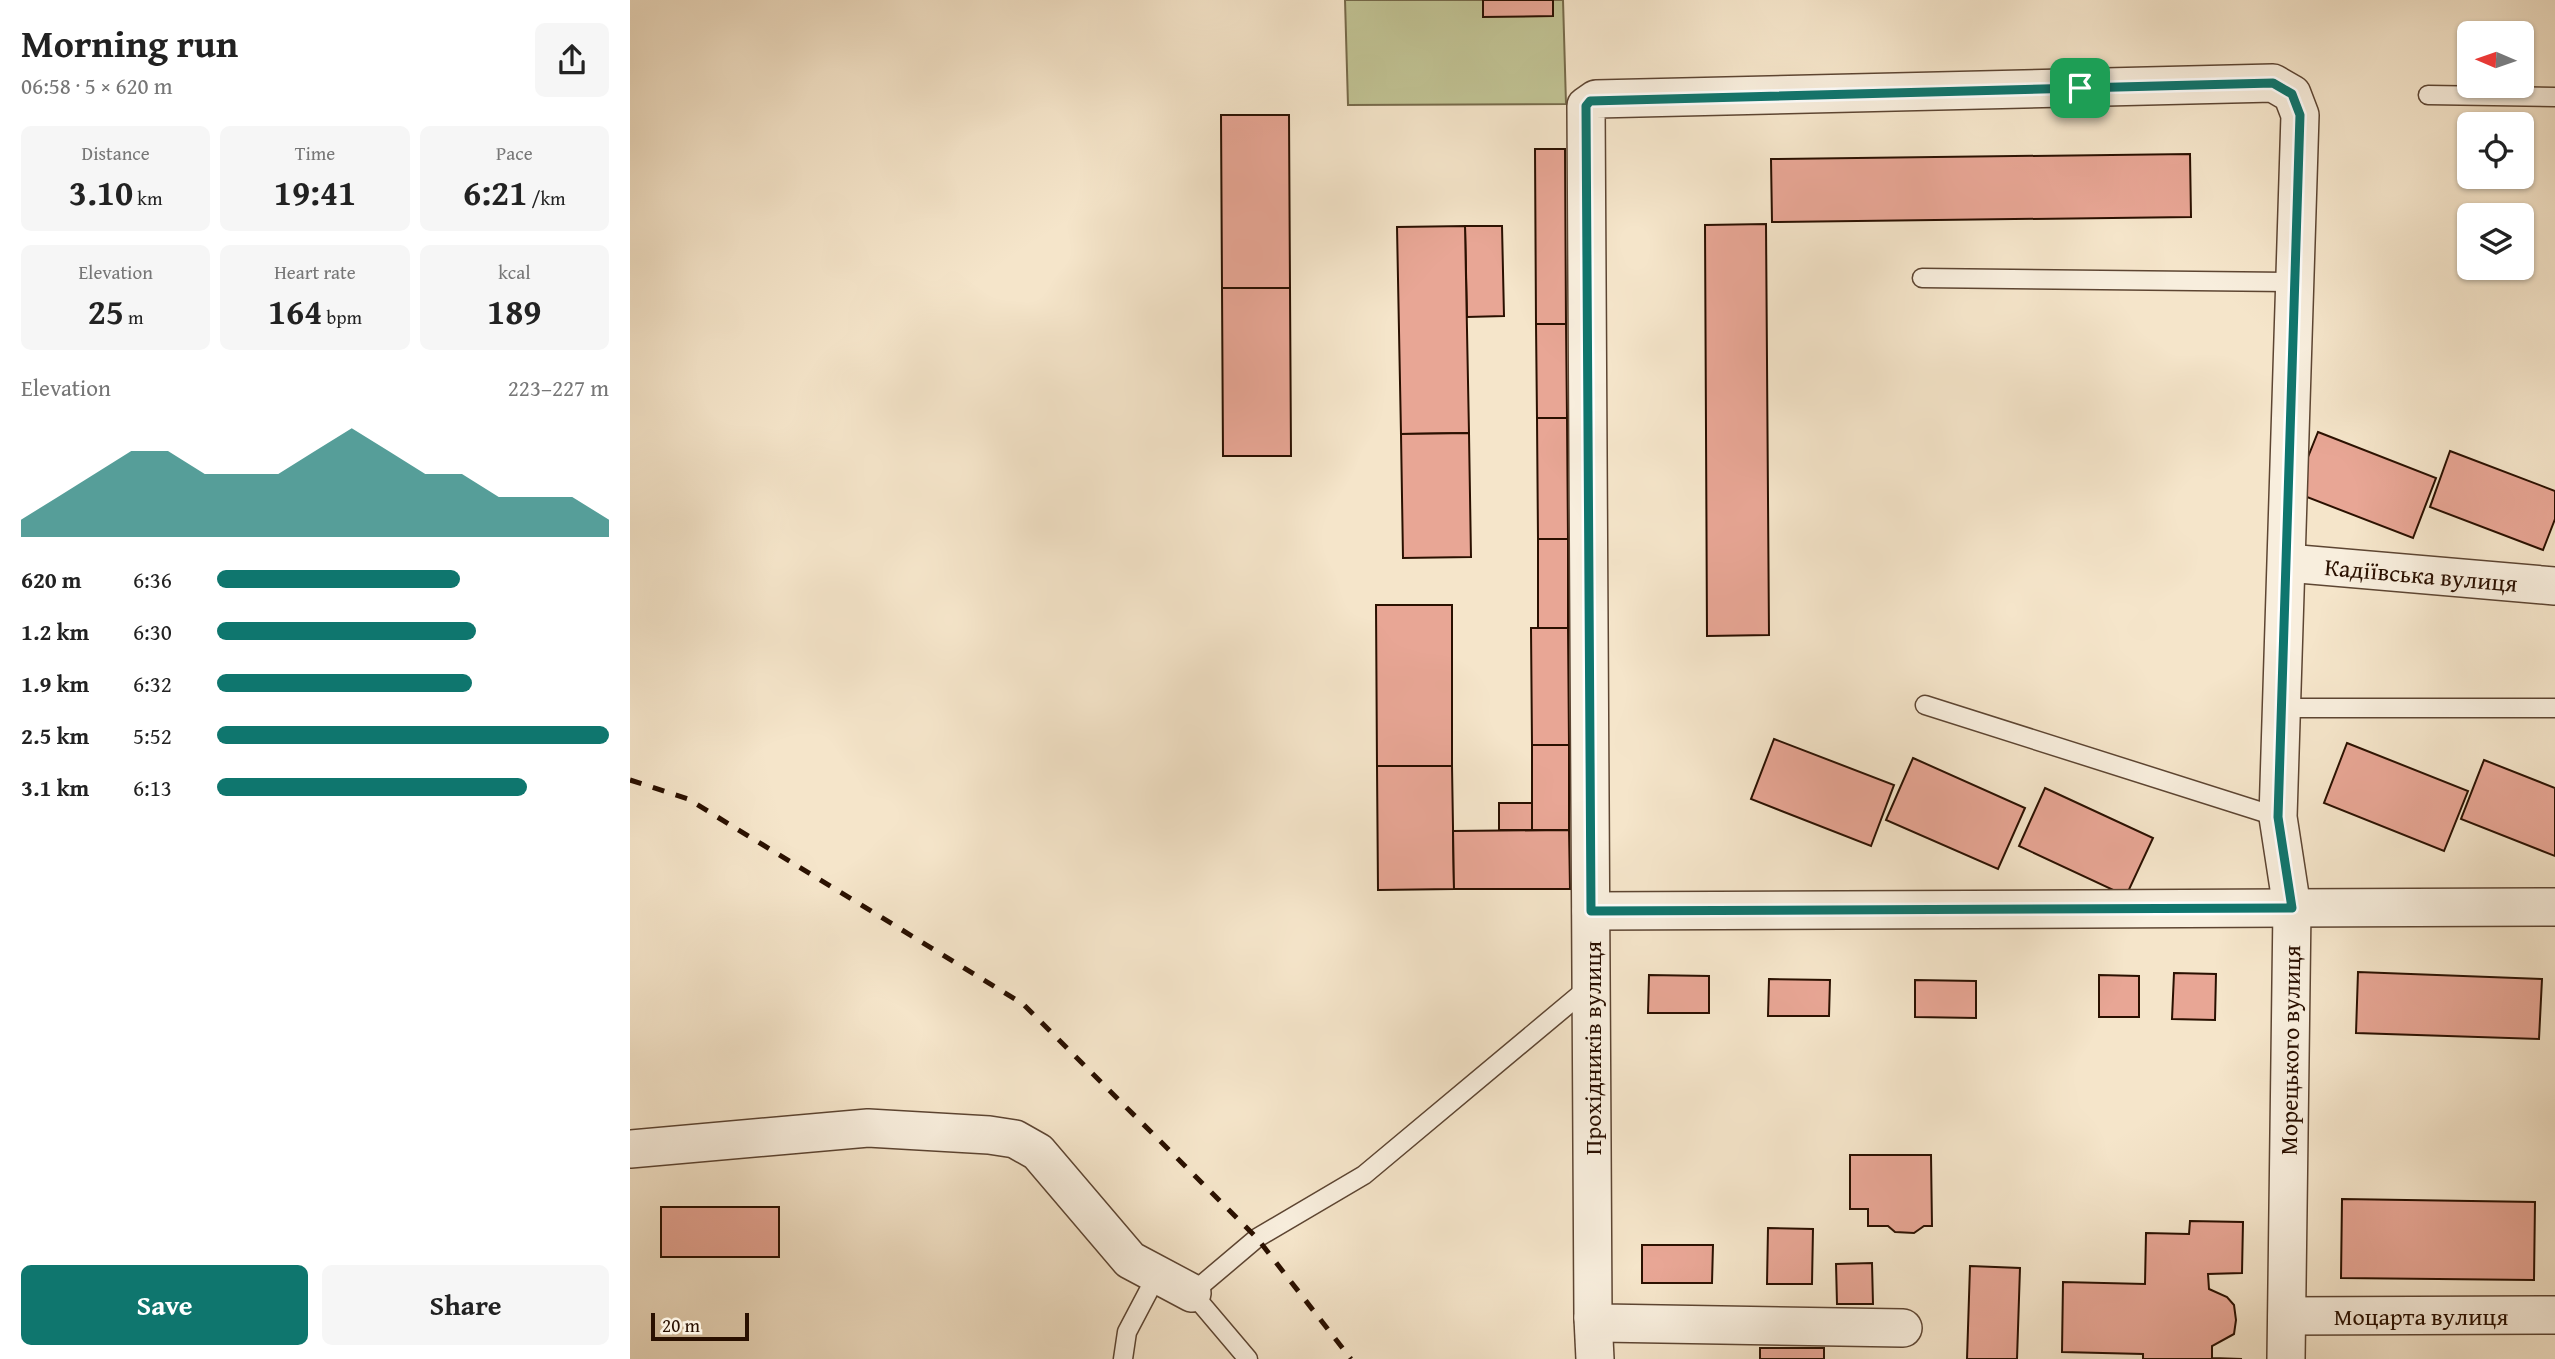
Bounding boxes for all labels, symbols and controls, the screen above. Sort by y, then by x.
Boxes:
text: Morning run [21,15,238,71]
north arrow [2457,21,2534,98]
map controls [2457,21,2534,280]
button: share [535,23,609,97]
pin [2050,58,2110,118]
text: 06:58 · 5 × 620 m [21,69,173,102]
icon: arrive [2061,69,2099,107]
button: locate [2457,112,2534,189]
text: Distance [82,139,150,167]
text: Time [295,139,335,167]
text: Pace [496,139,533,167]
text: 3.10 [69,167,133,218]
text: 19:41 [274,167,356,218]
text: 6:21 [463,167,527,218]
text: km [133,184,162,212]
text: /km [527,184,566,212]
button: layers [2457,203,2534,280]
text: Elevation [78,258,153,286]
text: Heart rate [274,258,356,286]
text: kcal [498,258,531,286]
text: 25 [88,286,124,337]
text: 164 [268,286,322,337]
text: 189 [487,286,542,337]
text: m [124,303,144,331]
text: bpm [322,303,362,331]
text: Elevation [21,371,111,404]
text: 223–227 m [508,371,609,404]
street label: Кадіївська вулиця [2323,549,2519,601]
text: 620 m [21,563,82,596]
text: 6:36 [133,563,172,596]
text: 1.2 km [21,615,89,648]
text: 6:30 [133,615,172,648]
text: 1.9 km [21,667,89,700]
text: 6:32 [133,667,172,700]
text: 2.5 km [21,719,89,752]
text: 5:52 [133,719,172,752]
text: 3.1 km [21,771,89,804]
text: 6:13 [133,771,172,804]
street label: Прохідників вулиця [1575,941,1610,1155]
street label: Морецького вулиця [2271,945,2309,1155]
button: Save [21,1265,308,1345]
button: Share [322,1265,609,1345]
street label: Моцарта вулиця [2334,1299,2508,1334]
scale bar [651,1310,749,1342]
text: 20 m [662,1311,700,1339]

